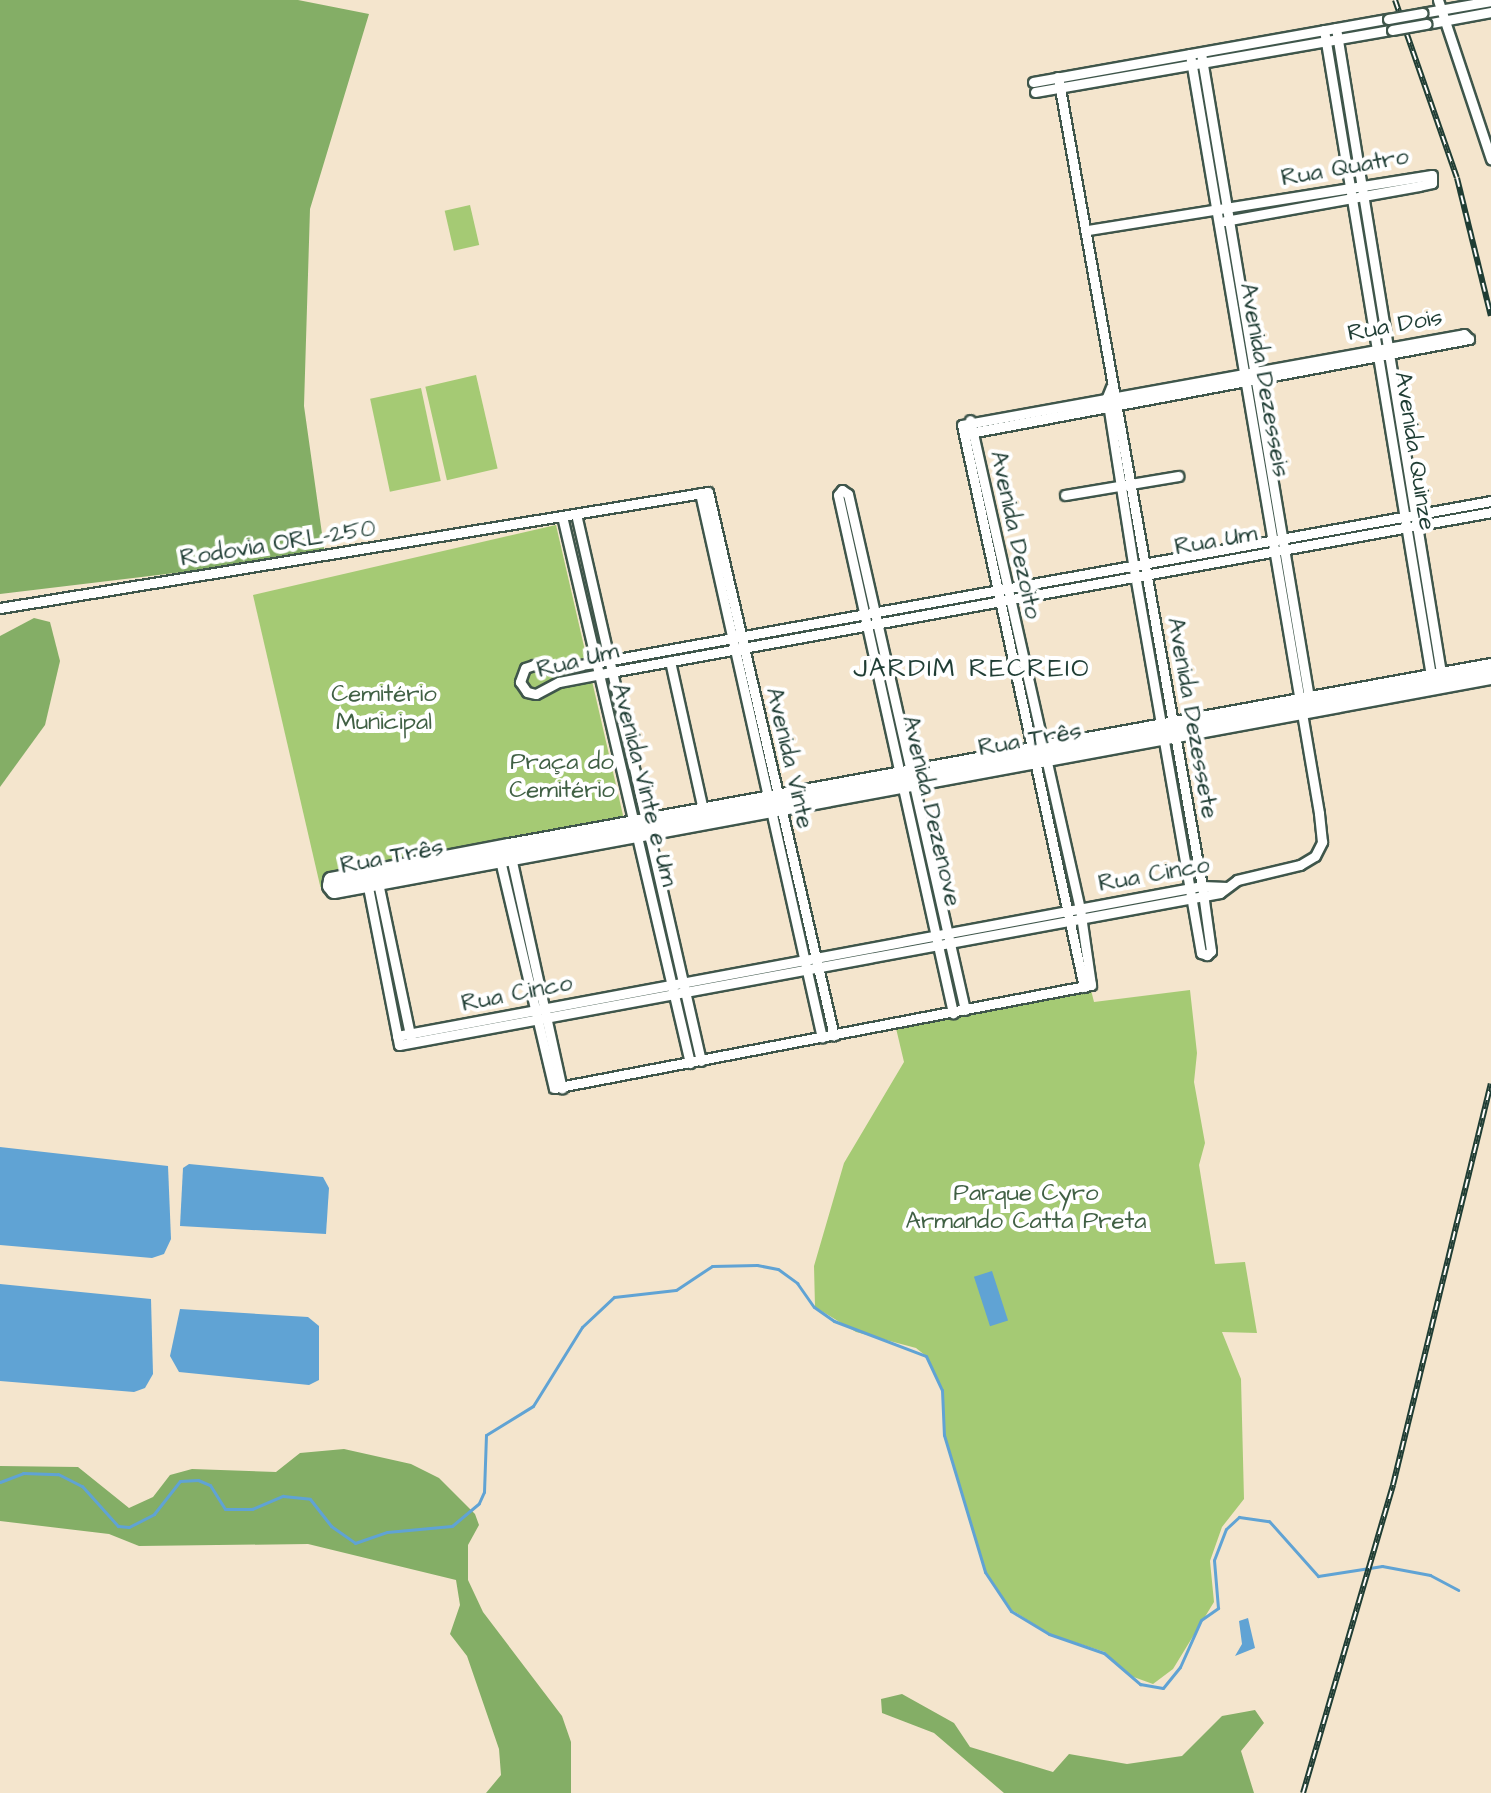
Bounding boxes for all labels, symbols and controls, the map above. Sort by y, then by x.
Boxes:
street label: Rua Quatro [1279,143,1411,193]
street label: Avenida Dezesseis [1233,281,1295,479]
street label: Rua Dois [1345,303,1445,349]
street label: Avenida Quinze [1387,370,1441,532]
street label: Avenida Dezoito [983,448,1047,622]
street label: Rodovia ORL-250 [178,514,378,574]
street label: Rua Um [1172,520,1260,562]
street label: Avenida Dezessete [1160,615,1224,821]
street label: Rua Um [534,637,622,685]
district label: JARDIM RECREIO [853,653,1091,685]
street label: Avenida Vinte e Um [605,680,683,890]
park label: Cemitério Municipal [331,681,437,737]
street label: Avenida Vinte [759,685,819,831]
street label: Avenida Dezenove [895,713,967,909]
street label: Rua Três [976,717,1084,763]
park label: Praça do Cemitério [509,749,615,805]
street label: Rua Três [338,833,446,881]
street label: Rua Cinco [1096,851,1212,899]
street label: Rua Cinco [459,969,575,1019]
park label: Parque Cyro Armando Catta Preta [906,1180,1146,1236]

